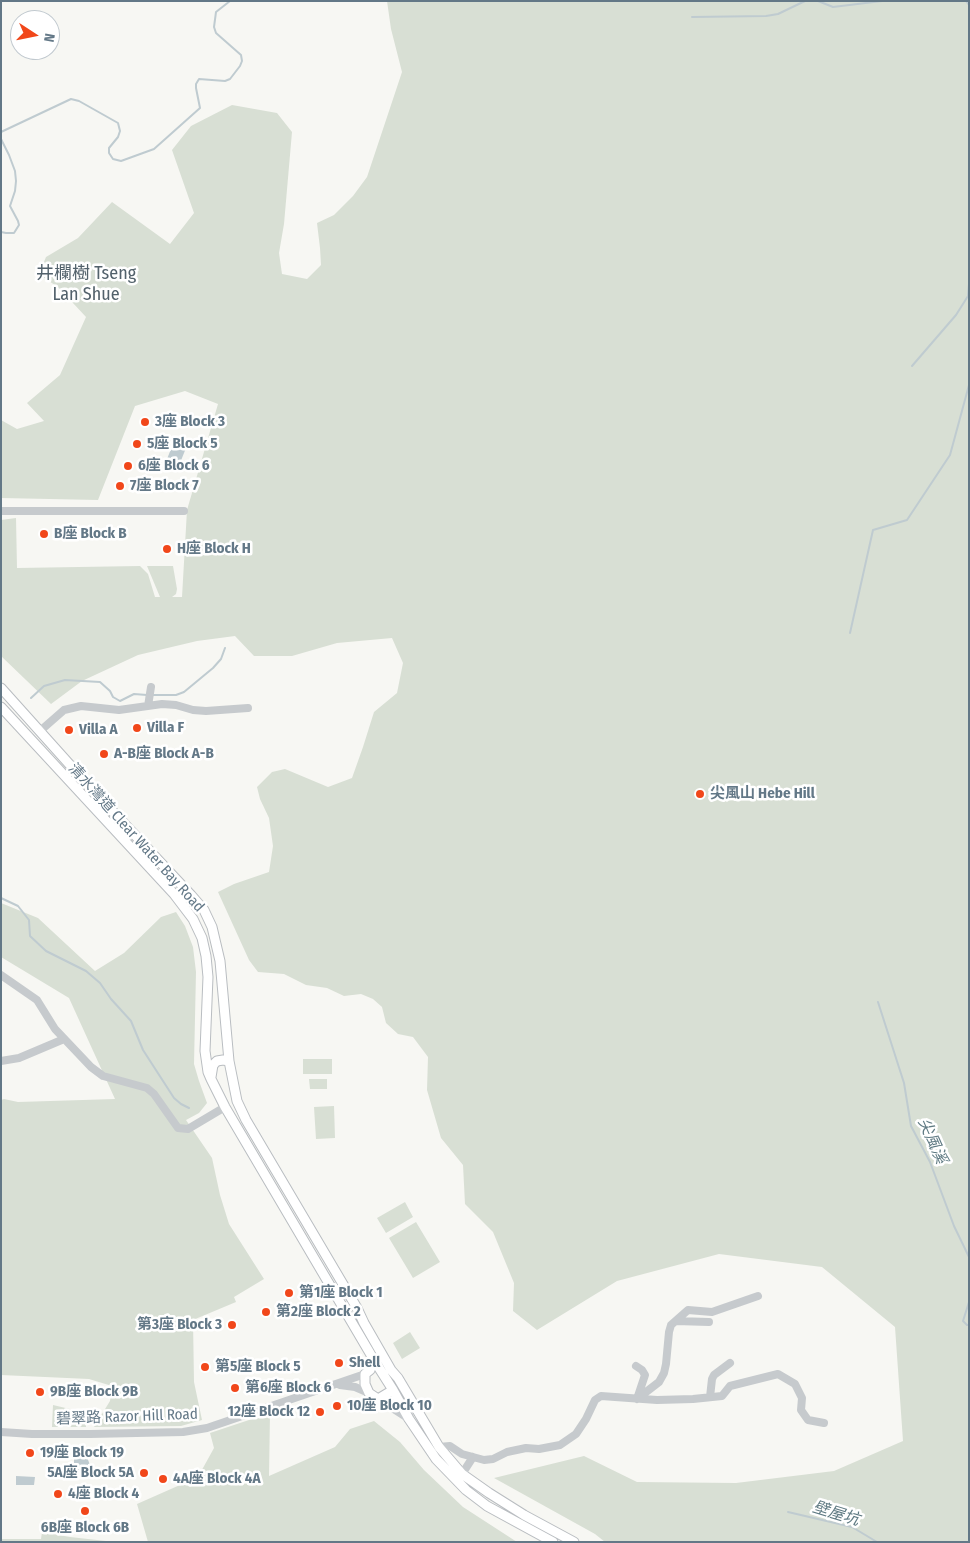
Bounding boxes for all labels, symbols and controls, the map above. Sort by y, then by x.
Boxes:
north arrow [10,10,60,60]
text: N [40,32,58,43]
district label: 井欄樹 Tseng Lan Shue [36,263,136,306]
place label: 3座 Block 3 [155,413,225,431]
marker: 3座 Block 3 [139,416,151,428]
place label: 5座 Block 5 [147,435,218,453]
marker: 5座 Block 5 [131,438,143,450]
place label: 6座 Block 6 [138,457,210,475]
marker: 6座 Block 6 [122,460,134,472]
place label: 7座 Block 7 [130,477,199,495]
marker: 7座 Block 7 [114,480,126,492]
place label: B座 Block B [54,525,127,543]
marker: B座 Block B [38,528,50,540]
place label: H座 Block H [177,540,251,558]
marker: H座 Block H [161,543,173,555]
place label: Villa F [147,719,184,737]
place label: Villa A [79,721,118,739]
marker: Villa F [131,722,143,734]
marker: Villa A [63,724,75,736]
place label: A-B座 Block A-B [114,745,214,763]
marker: A-B座 Block A-B [98,748,110,760]
street label: 清水灣道 Clear Water Bay Road [64,760,208,916]
place label: 尖風山 Hebe Hill [710,785,815,803]
marker: 尖風山 Hebe Hill [694,788,706,800]
water label: 尖風溪 [913,1115,951,1167]
place label: 第1座 Block 1 [299,1284,383,1302]
marker: 第1座 Block 1 [283,1287,295,1299]
place label: 第2座 Block 2 [276,1303,361,1321]
marker: 第2座 Block 2 [260,1306,272,1318]
place label: 第3座 Block 3 [137,1316,222,1334]
marker: 第3座 Block 3 [226,1319,238,1331]
place label: Shell [349,1354,380,1372]
marker: Shell [333,1357,345,1369]
place label: 第5座 Block 5 [215,1358,301,1376]
marker: 第5座 Block 5 [199,1361,211,1373]
place label: 第6座 Block 6 [245,1379,332,1397]
marker: 第6座 Block 6 [229,1382,241,1394]
place label: 9B座 Block 9B [50,1383,138,1401]
marker: 9B座 Block 9B [34,1386,46,1398]
place label: 10座 Block 10 [347,1397,432,1415]
marker: 10座 Block 10 [331,1400,343,1412]
place label: 12座 Block 12 [228,1403,310,1421]
street label: 碧翠路 Razor Hill Road [56,1406,198,1428]
marker: 12座 Block 12 [314,1406,326,1418]
place label: 19座 Block 19 [40,1444,124,1462]
marker: 19座 Block 19 [24,1447,36,1459]
place label: 5A座 Block 5A [47,1464,134,1482]
marker: 5A座 Block 5A [138,1467,150,1479]
place label: 4A座 Block 4A [173,1470,261,1488]
marker: 4A座 Block 4A [157,1473,169,1485]
place label: 4座 Block 4 [68,1485,139,1503]
marker: 4座 Block 4 [52,1488,64,1500]
water label: 壁屋坑 [810,1498,862,1530]
marker: 6B座 Block 6B [79,1505,91,1517]
place label: 6B座 Block 6B [41,1519,129,1537]

